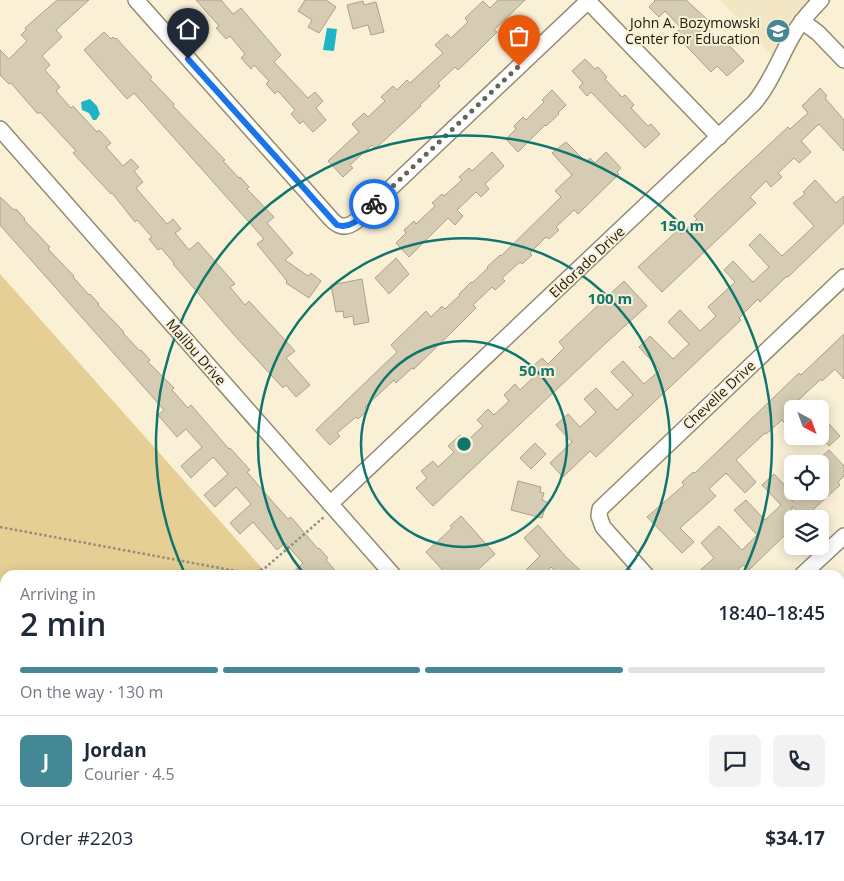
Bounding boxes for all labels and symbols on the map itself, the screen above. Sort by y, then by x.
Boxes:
pin [167,8,209,59]
place label: John A. Bozymowski Center for Education [625,13,760,48]
pin [498,15,540,66]
school or university icon: John A. Bozymowski Center for Education [765,18,791,44]
courier [349,179,399,229]
text: 150 m [660,215,704,235]
street label: Eldorado Drive [545,222,629,302]
text: 100 m [588,288,632,308]
street label: Malibu Drive [162,314,231,389]
street label: Chevelle Drive [678,356,759,433]
text: 50 m [519,360,555,380]
north arrow [784,400,829,445]
centre of rings [455,435,473,453]

